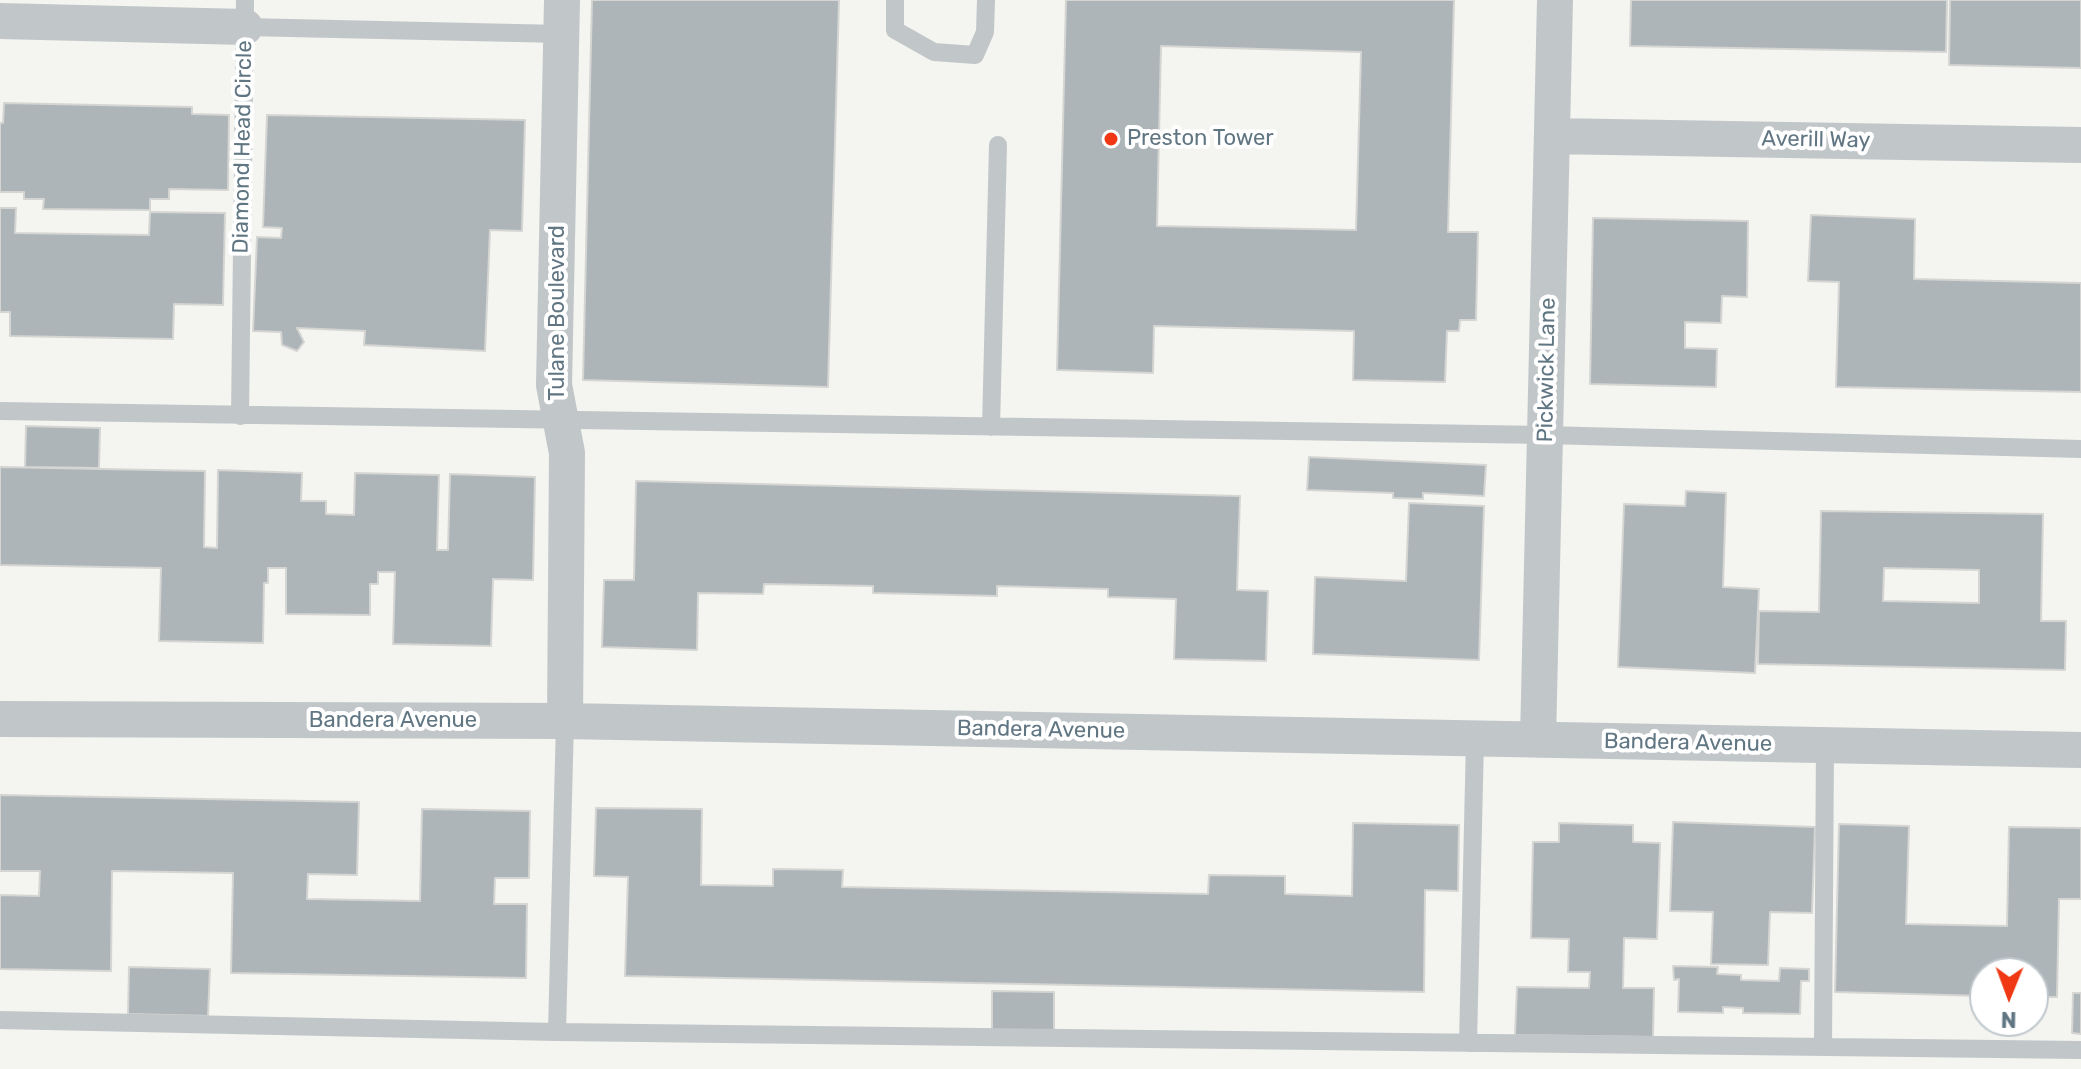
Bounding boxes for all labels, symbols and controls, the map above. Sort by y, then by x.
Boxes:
street label: Diamond Head Circle [228,40,258,254]
place label: Preston Tower [1127,126,1274,152]
street label: Averill Way [1761,126,1871,154]
marker: Preston Tower [1102,130,1120,148]
street label: Tulane Boulevard [545,225,571,401]
street label: Pickwick Lane [1533,297,1561,443]
street label: Bandera Avenue [309,708,477,734]
street label: Bandera Avenue [957,715,1125,745]
street label: Bandera Avenue [1604,728,1772,758]
north arrow [1969,957,2049,1037]
text: N [2000,1006,2017,1033]

